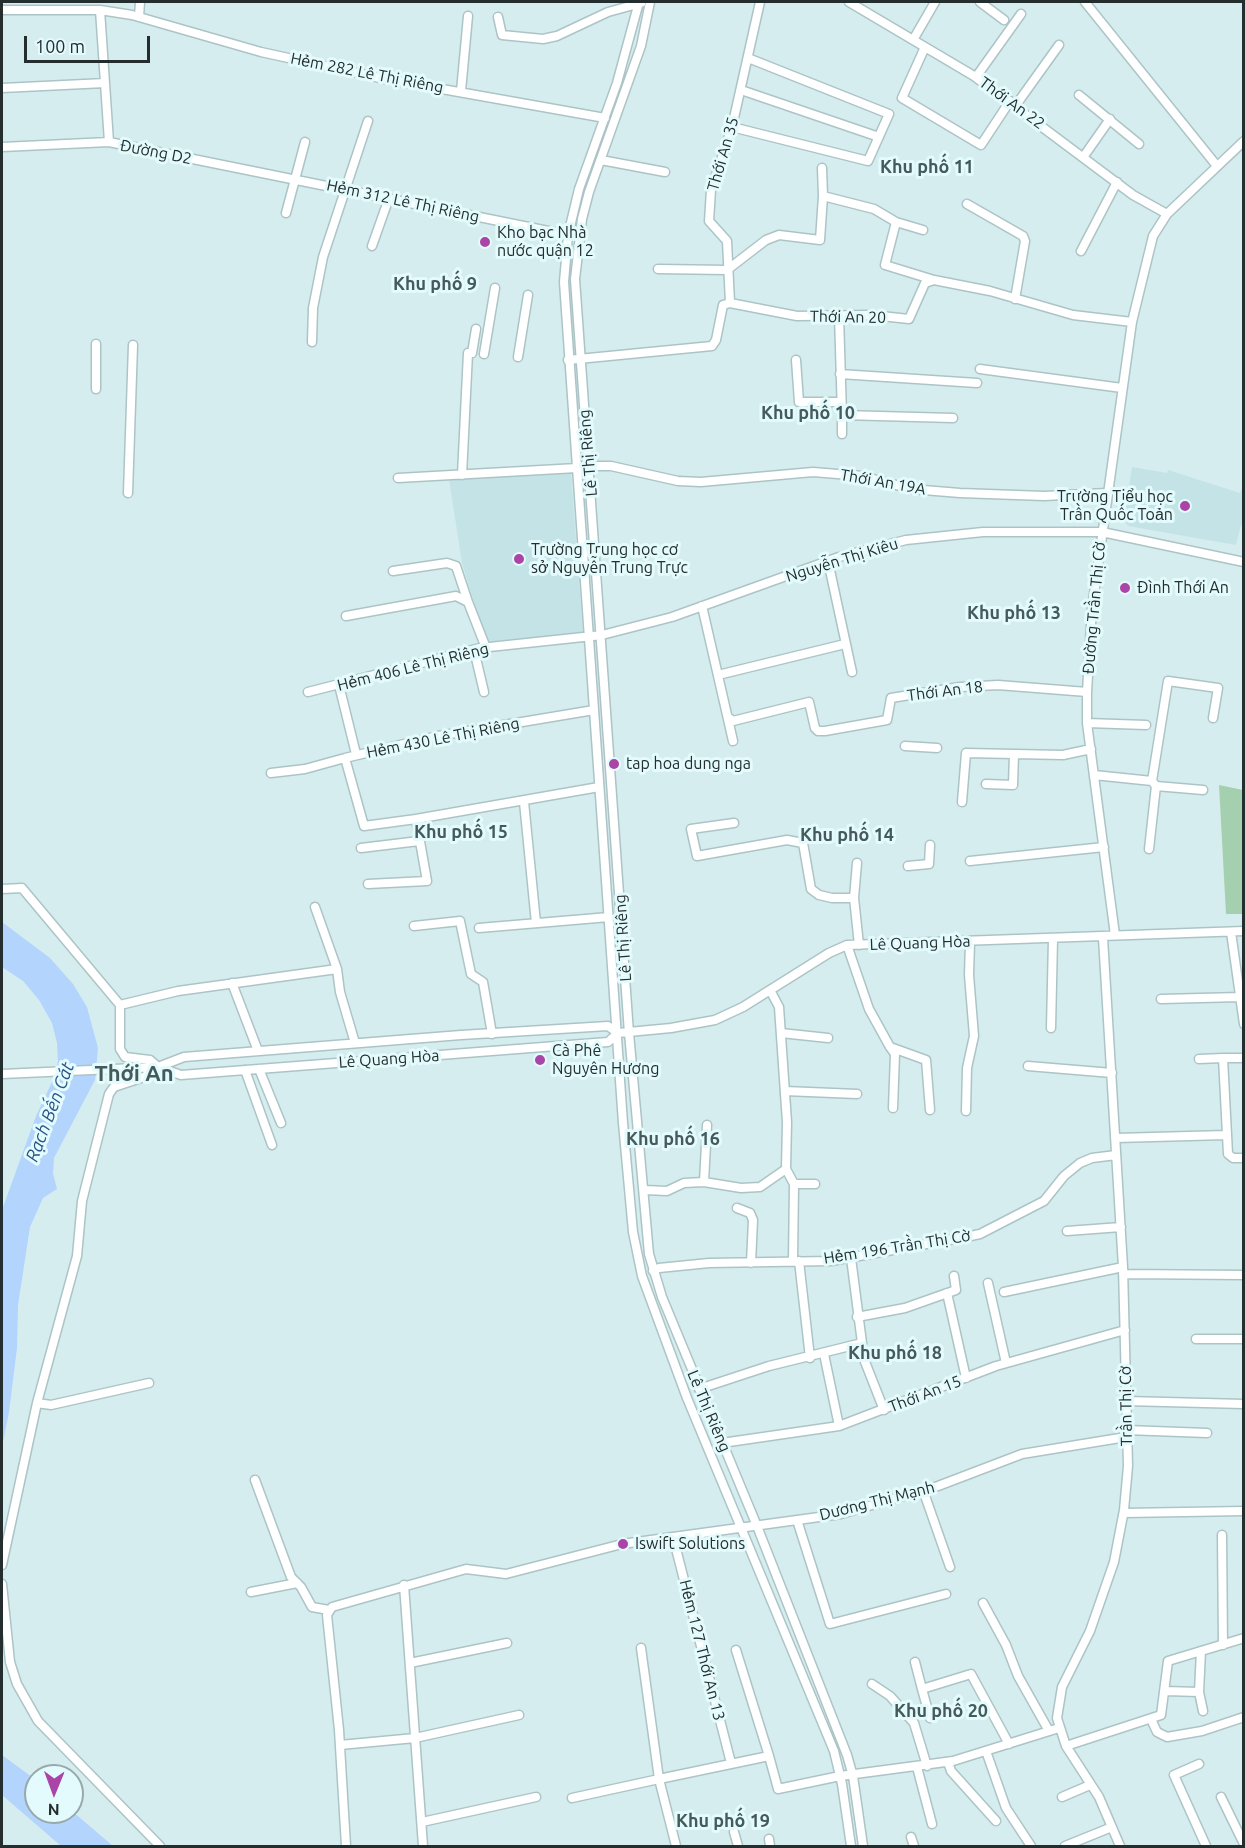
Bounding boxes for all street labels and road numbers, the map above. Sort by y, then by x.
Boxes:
street label: Hẻm 282 Lê Thị Riêng [289,49,445,97]
street label: Thới An 22 [976,73,1048,133]
street label: Thới An 35 [703,115,743,193]
street label: Đường D2 [118,136,194,168]
street label: Hẻm 312 Lê Thị Riêng [325,175,481,227]
street label: Thới An 20 [810,307,886,327]
street label: Lê Thị Riêng [575,409,601,497]
street label: Thới An 19A [839,465,927,499]
street label: Nguyễn Thị Kiêu [783,534,901,586]
street label: Đường Trần Thị Cờ [1079,541,1109,675]
street label: Hẻm 406 Lê Thị Riêng [335,639,491,695]
street label: Thới An 18 [906,677,984,705]
street label: Hẻm 430 Lê Thị Riêng [365,714,521,762]
street label: Lê Thị Riêng [610,894,636,982]
street label: Lê Quang Hòa [869,932,971,954]
street label: Lê Quang Hòa [338,1046,440,1072]
street label: Hẻm 196 Trần Thị Cờ [822,1226,972,1268]
street label: Trần Thị Cờ [1116,1366,1136,1446]
street label: Lê Thị Riêng [683,1367,735,1455]
street label: Thới An 15 [886,1371,964,1417]
street label: Dương Thị Mạnh [817,1477,937,1525]
street label: Hẻm 127 Thới An 13 [675,1578,729,1722]

